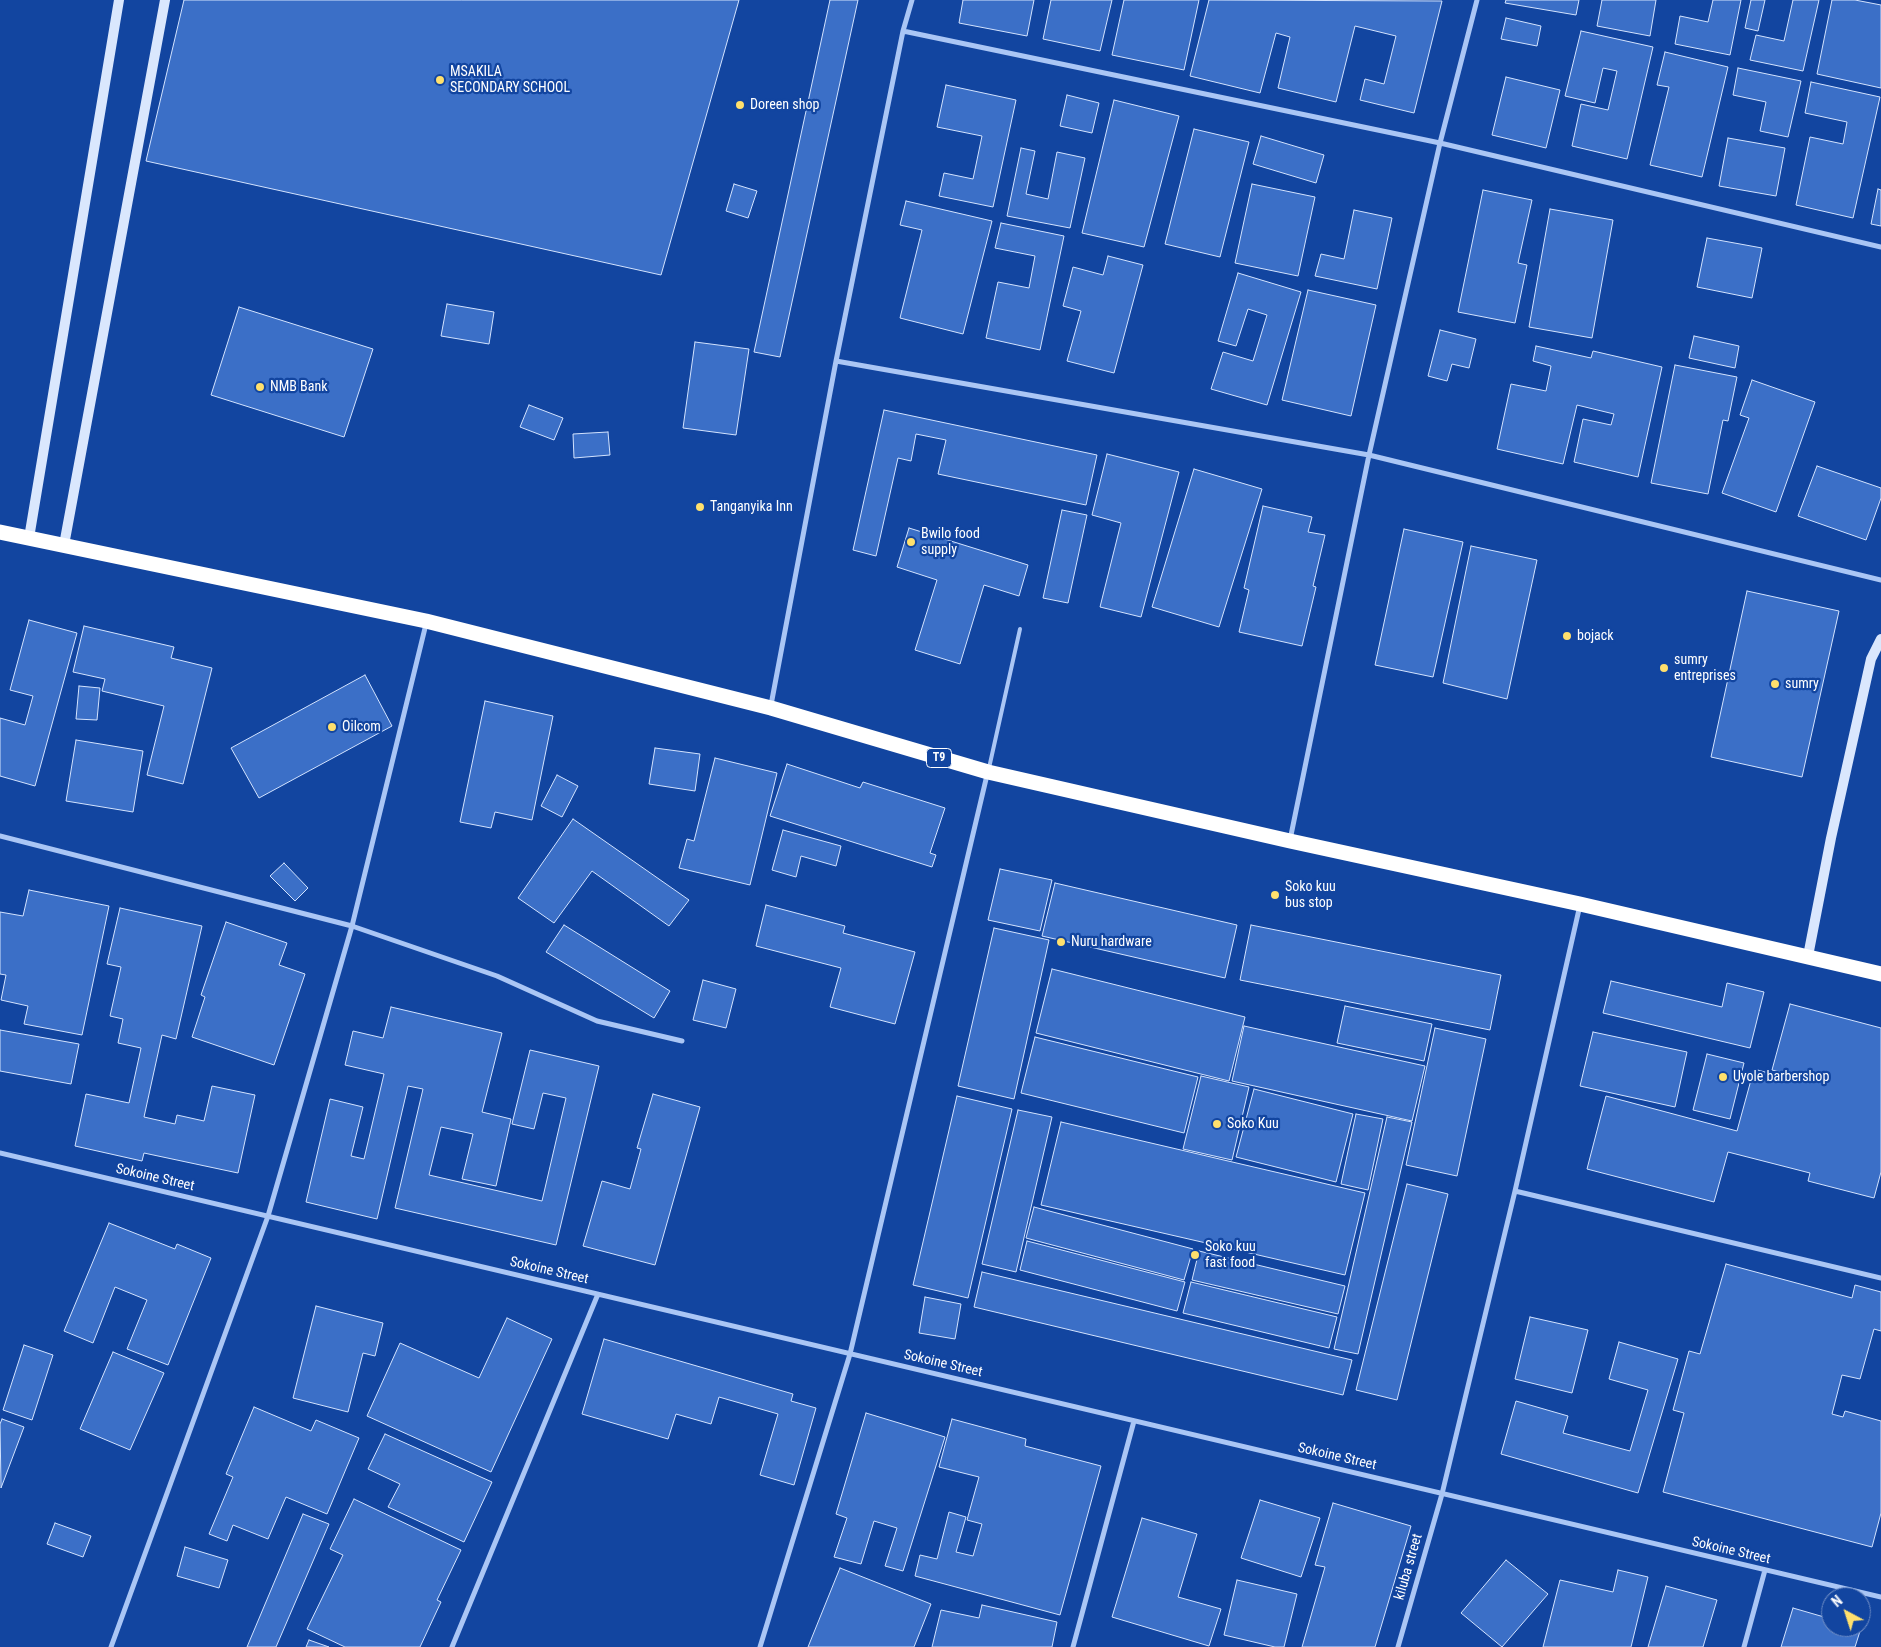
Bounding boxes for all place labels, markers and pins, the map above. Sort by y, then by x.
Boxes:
place label: MSAKILA SECONDARY SCHOOL [450,64,570,96]
marker: MSAKILA SECONDARY SCHOOL [434,74,446,86]
place label: Doreen shop [750,97,819,113]
marker: Doreen shop [734,99,746,111]
place label: NMB Bank [270,379,328,395]
marker: NMB Bank [254,381,266,393]
place label: Tanganyika Inn [710,499,793,515]
marker: Tanganyika Inn [694,501,706,513]
place label: Bwilo food supply [921,526,980,558]
marker: Bwilo food supply [905,536,917,548]
place label: bojack [1577,628,1614,644]
marker: bojack [1561,630,1573,642]
place label: sumry entreprises [1674,652,1736,684]
marker: sumry entreprises [1658,662,1670,674]
place label: sumry [1785,676,1819,692]
marker: sumry [1769,678,1781,690]
place label: Oilcom [342,719,381,735]
marker: Oilcom [326,721,338,733]
place label: Soko kuu bus stop [1285,879,1336,912]
marker: Soko kuu bus stop [1269,889,1281,901]
place label: Nuru hardware [1071,934,1152,950]
marker: Nuru hardware [1055,936,1067,948]
place label: Uyole barbershop [1733,1069,1829,1085]
marker: Uyole barbershop [1717,1071,1729,1083]
place label: Soko Kuu [1227,1116,1279,1132]
marker: Soko Kuu [1211,1118,1223,1130]
place label: Soko kuu fast food [1205,1239,1256,1272]
marker: Soko kuu fast food [1189,1249,1201,1261]

